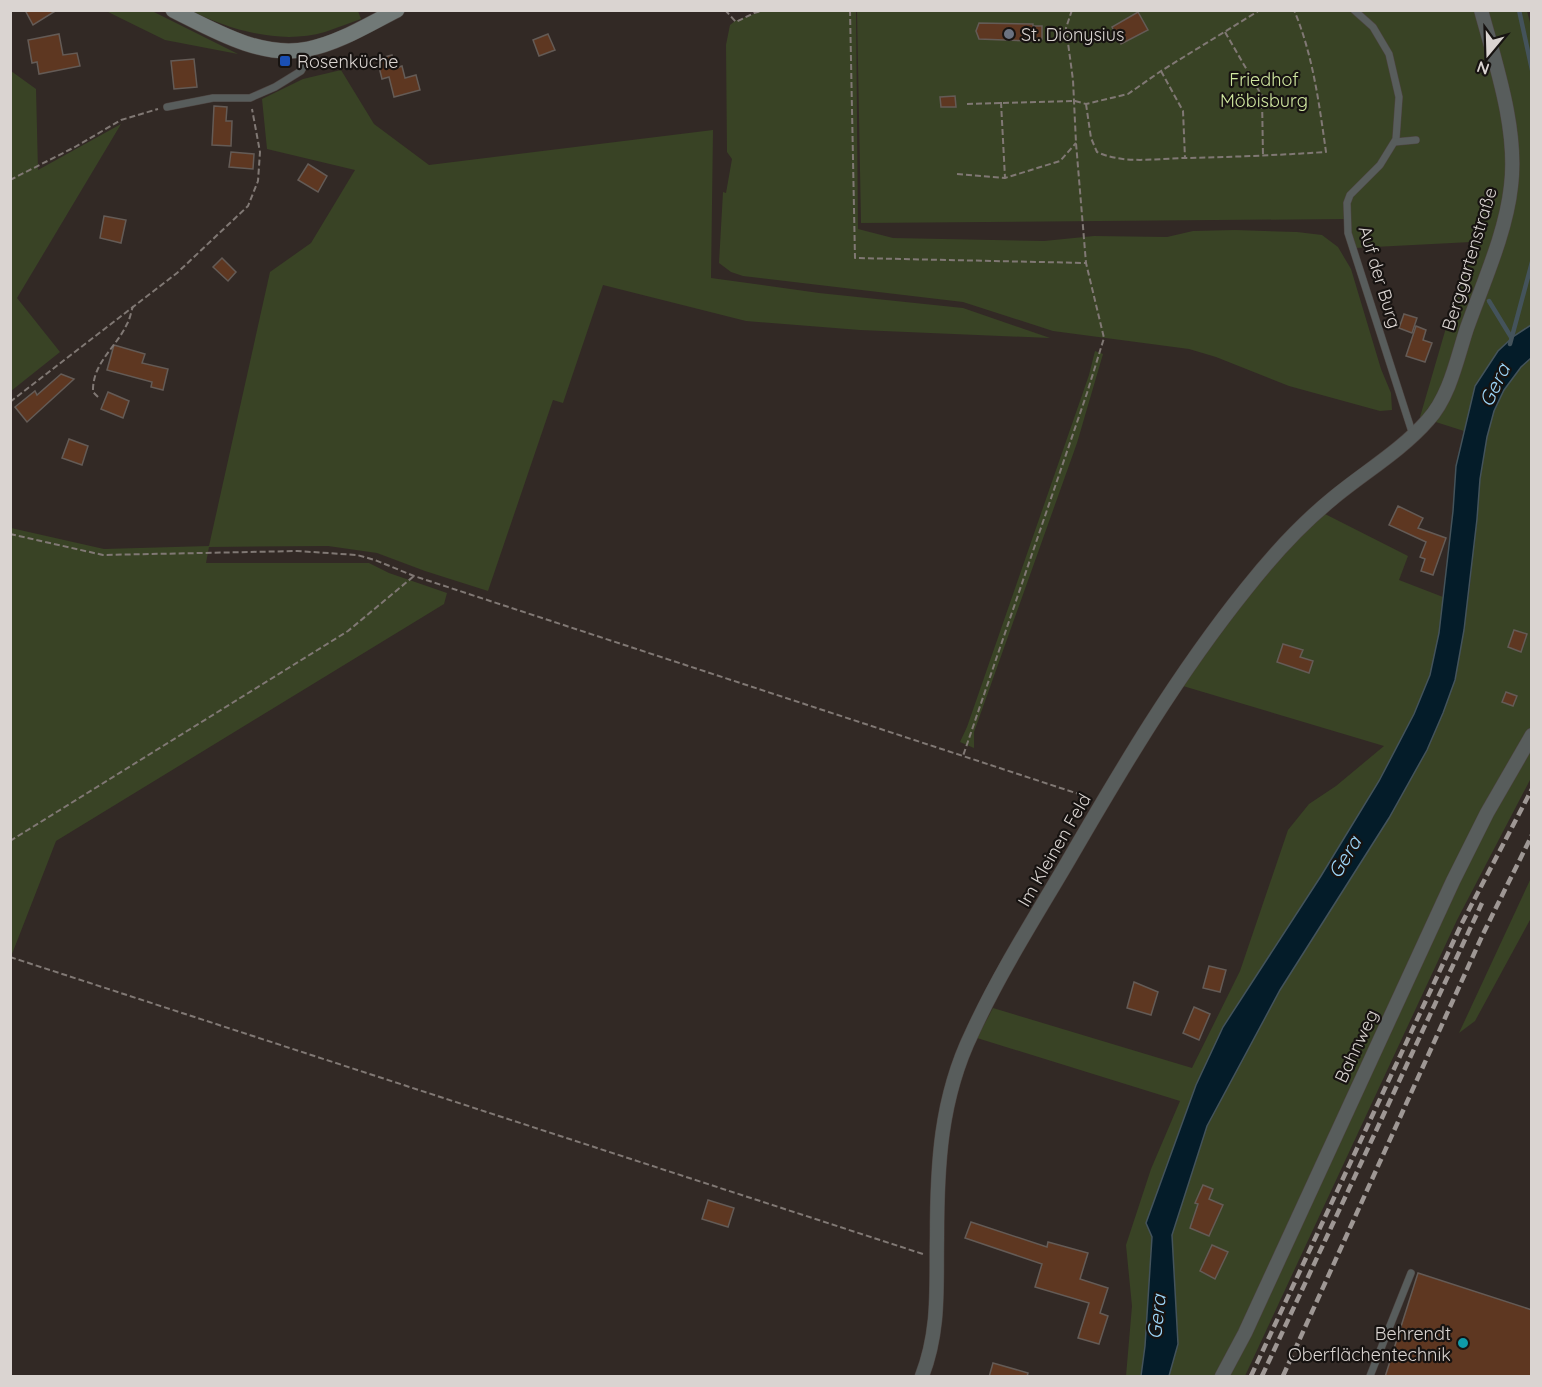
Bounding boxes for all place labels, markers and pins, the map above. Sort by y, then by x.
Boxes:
place label: St. Dionysius [1021,23,1124,46]
marker: St. Dionysius [1002,27,1016,41]
place label: Rosenküche [297,50,398,73]
marker: Rosenküche [278,54,292,68]
place label: Behrendt Oberflächentechnik [1288,1322,1451,1366]
marker: Behrendt Oberflächentechnik [1456,1336,1470,1350]

